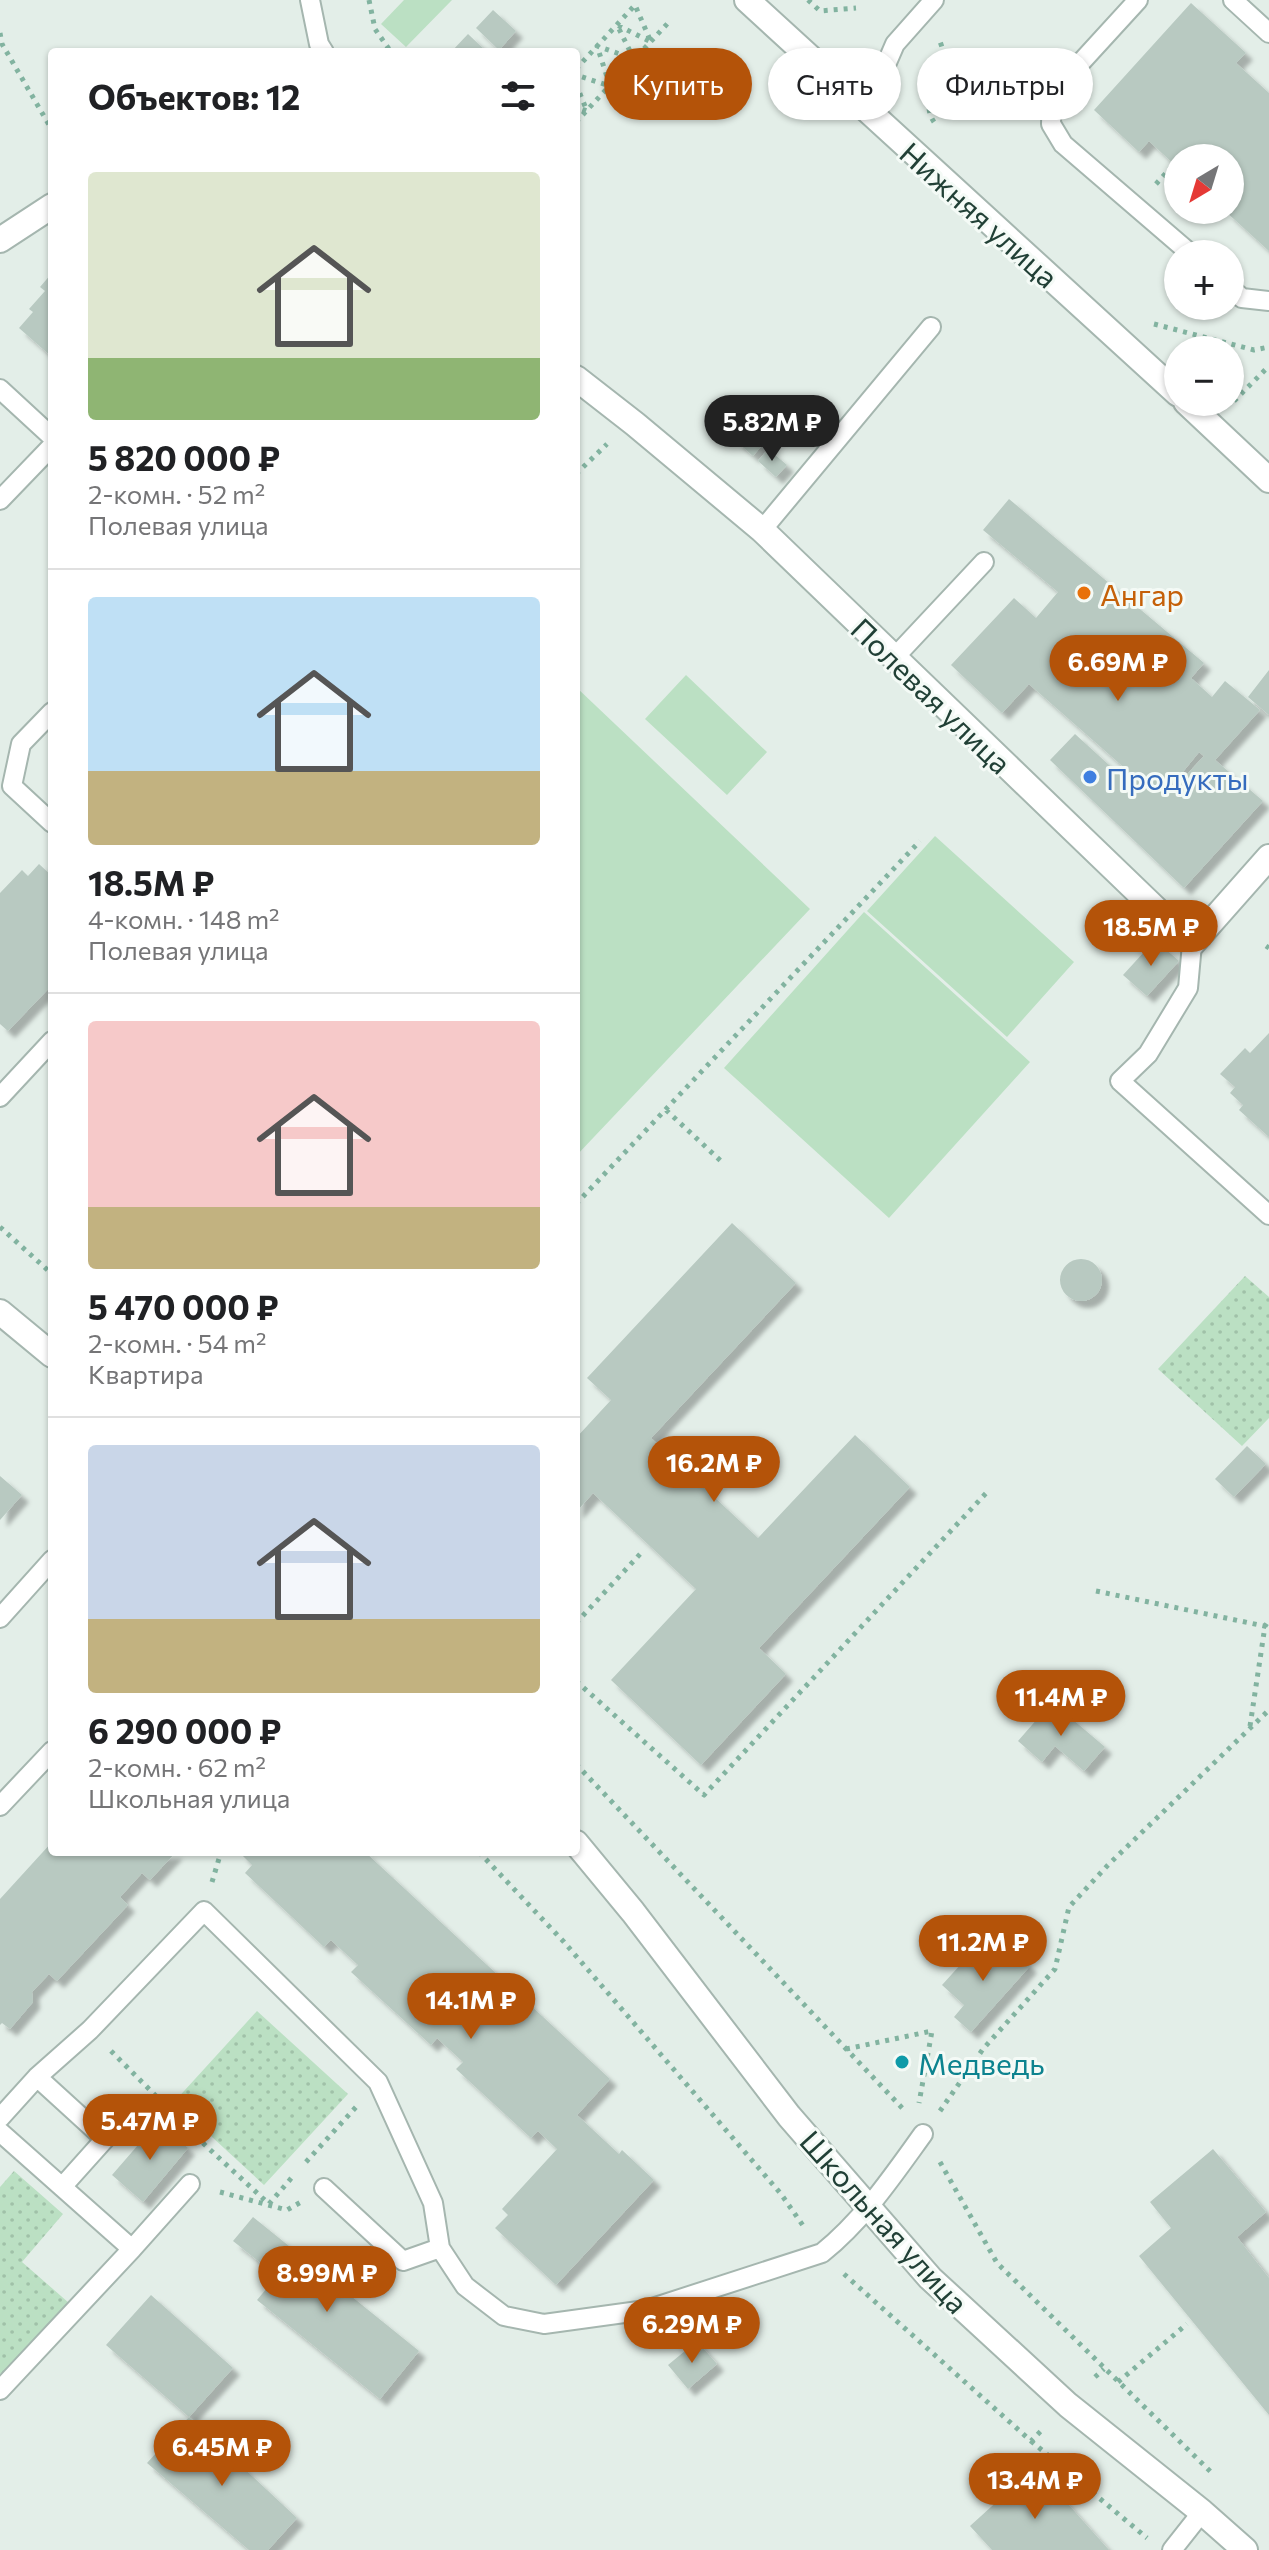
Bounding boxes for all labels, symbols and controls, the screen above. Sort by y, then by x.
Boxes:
chip: Купить [604,48,752,120]
chip: Снять [768,48,901,120]
chip: Фильтры [917,48,1093,120]
icon: filters [496,74,540,118]
text: Объектов: 12 [88,75,300,117]
street label: Нижняя улица [893,133,1067,295]
north arrow [1164,144,1244,224]
map controls [1164,144,1244,416]
icon: home [242,224,386,368]
button: + [1164,240,1244,320]
button: − [1164,336,1244,416]
pin: 5.82M ₽ [698,395,846,463]
text: 5.82M ₽ [722,405,822,436]
text: 5 820 000 ₽ [88,436,280,478]
text: 2-комн. · 52 m² [88,478,265,509]
text: Полевая улица [88,509,269,540]
place label: Ангар [1100,575,1184,612]
marker: Ангар [1075,584,1093,602]
street label: Полевая улица [844,609,1020,781]
pin: 6.69M ₽ [1044,635,1192,703]
text: 6.69M ₽ [1067,645,1169,676]
icon: home [242,649,386,793]
place label: Продукты [1106,759,1248,796]
marker: Продукты [1081,768,1099,786]
text: 18.5M ₽ [88,861,214,903]
pin: 18.5M ₽ [1077,900,1225,968]
text: 4-комн. · 148 m² [88,903,280,934]
text: 18.5M ₽ [1103,910,1199,941]
text: Полевая улица [88,934,269,965]
icon: home [242,1073,386,1217]
text: 5 470 000 ₽ [88,1285,279,1327]
text: 2-комн. · 54 m² [88,1327,266,1358]
text: Квартира [88,1358,204,1389]
pin: 16.2M ₽ [640,1436,788,1504]
text: 16.2M ₽ [666,1446,762,1477]
icon: home [242,1497,386,1641]
pin: 11.4M ₽ [987,1670,1135,1738]
text: 11.4M ₽ [1014,1680,1108,1711]
text: 6 290 000 ₽ [88,1709,281,1751]
text: 2-комн. · 62 m² [88,1751,266,1782]
text: Школьная улица [88,1782,290,1813]
pin: 11.2M ₽ [909,1915,1057,1983]
text: 11.2M ₽ [937,1925,1029,1956]
pin: 14.1M ₽ [397,1973,545,2041]
text: 14.1M ₽ [425,1983,517,2014]
place label: Медведь [918,2044,1045,2081]
marker: Медведь [893,2053,911,2071]
pin: 5.47M ₽ [76,2094,224,2162]
text: 5.47M ₽ [101,2104,199,2135]
street label: Школьная улица [793,2122,977,2320]
pin: 8.99M ₽ [253,2246,401,2314]
text: 8.99M ₽ [276,2256,378,2287]
pin: 6.29M ₽ [618,2297,766,2365]
text: 6.29M ₽ [642,2307,742,2338]
pin: 6.45M ₽ [148,2420,296,2488]
text: 6.45M ₽ [172,2430,272,2461]
pin: 13.4M ₽ [961,2453,1109,2521]
text: 13.4M ₽ [987,2463,1083,2494]

